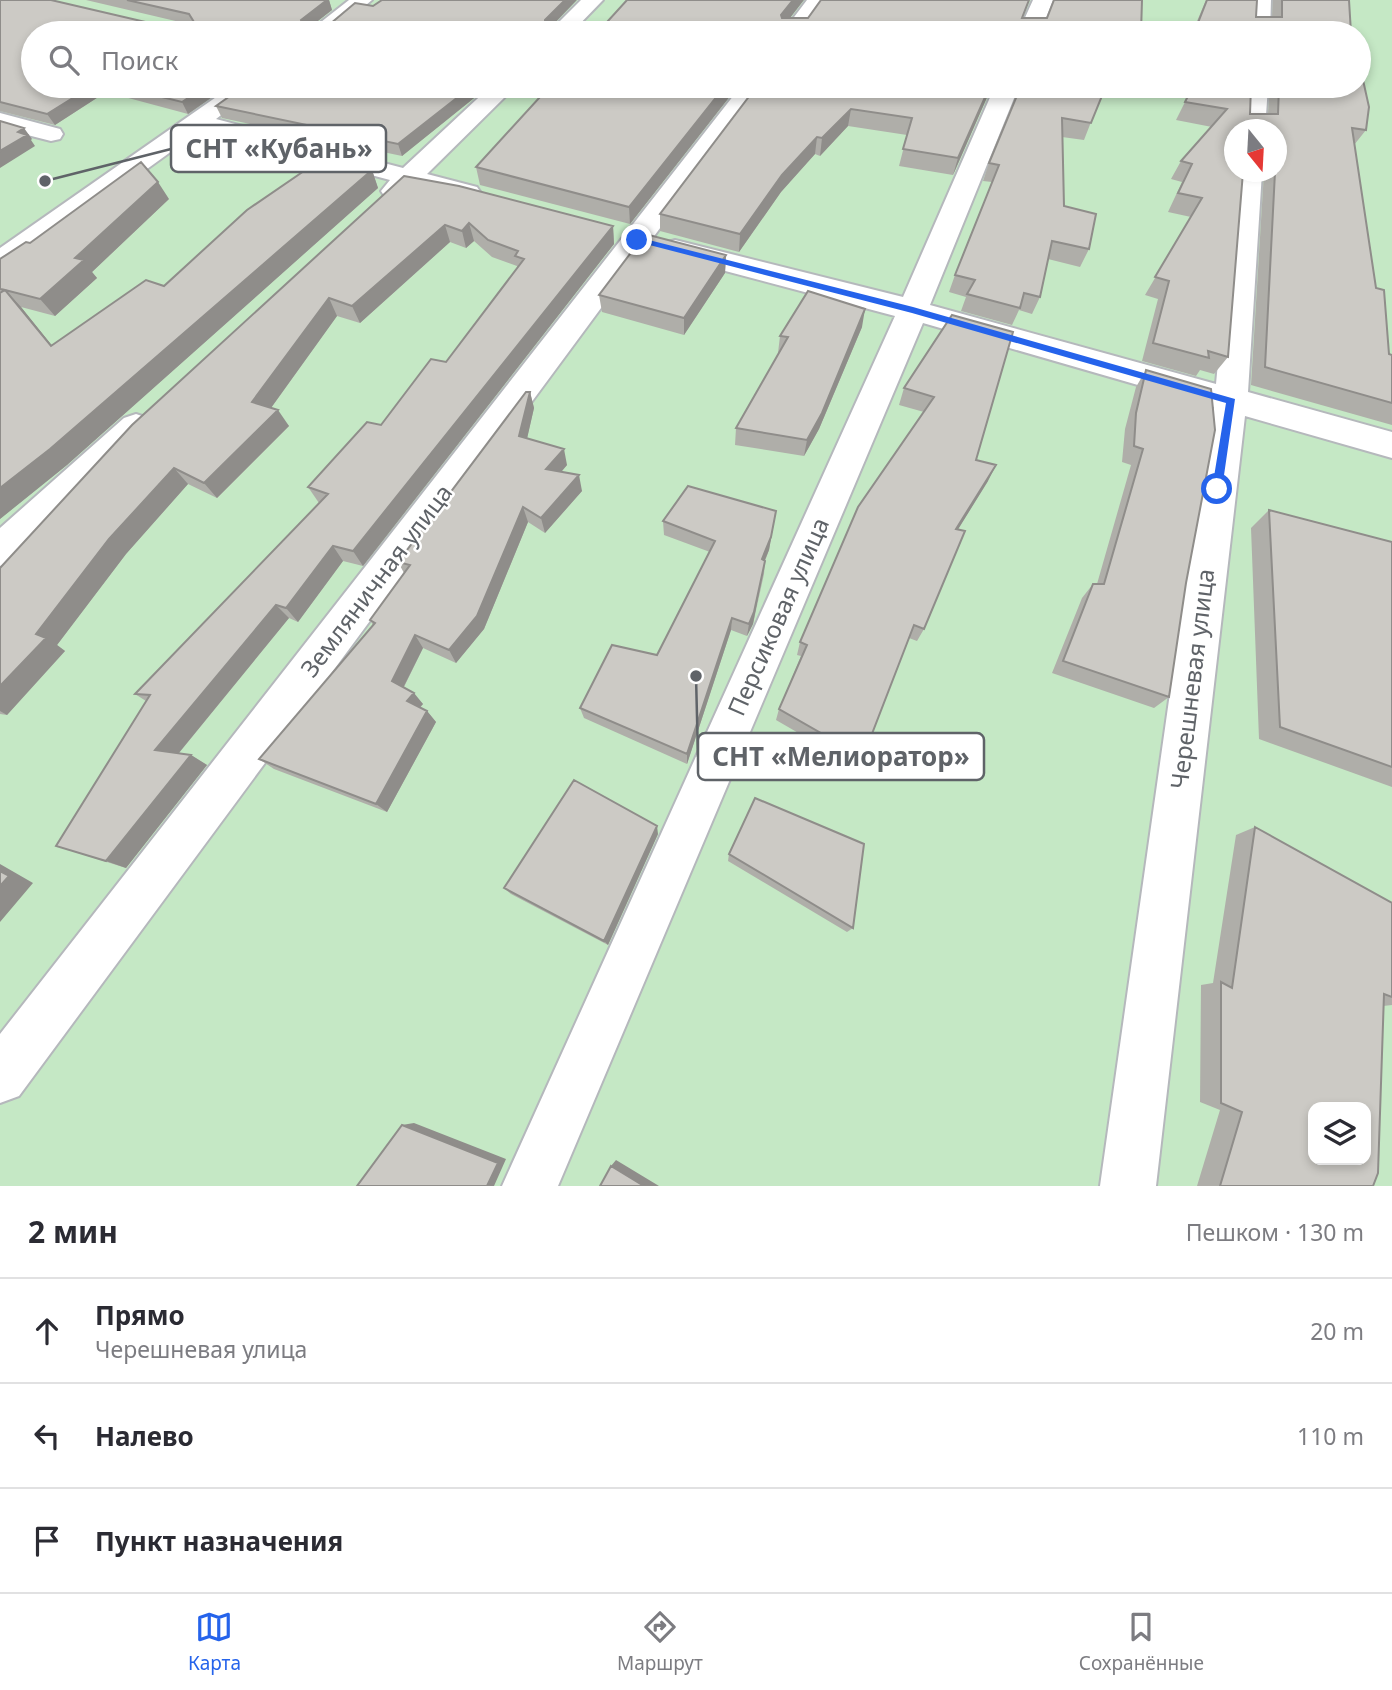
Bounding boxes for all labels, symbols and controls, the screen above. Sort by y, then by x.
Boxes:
search box [21,21,1371,98]
icon: search [45,41,83,79]
text: Поиск [101,42,178,78]
north arrow [1224,119,1287,182]
callout: СНТ «Кубань» [171,125,386,172]
text: СНТ «Кубань» [185,130,373,166]
route end [621,224,652,255]
route start [1201,473,1232,504]
street label: Земляничная улица [292,477,459,683]
street label: Персиковая улица [719,512,836,721]
street label: Черешневая улица [1162,567,1221,791]
callout: СНТ «Мелиоратор» [698,733,984,780]
text: СНТ «Мелиоратор» [712,738,970,774]
map controls [1308,1102,1371,1165]
button: layers [1308,1102,1371,1165]
text: 2 мин [28,1211,118,1252]
text: Пешком · 130 m [1186,1216,1364,1248]
text: Прямо [95,1297,185,1333]
icon: ahead [28,1312,66,1350]
text: 20 m [1310,1315,1364,1347]
text: Черешневая улица [95,1333,307,1365]
icon: left [28,1417,66,1455]
text: Налево [95,1418,194,1454]
text: 110 m [1297,1420,1364,1452]
icon: arrive [28,1522,66,1560]
text: Пункт назначения [95,1523,343,1559]
tab: Карта [188,1608,241,1676]
tab: Маршрут [617,1608,703,1676]
tab: Сохранённые [1079,1608,1204,1676]

